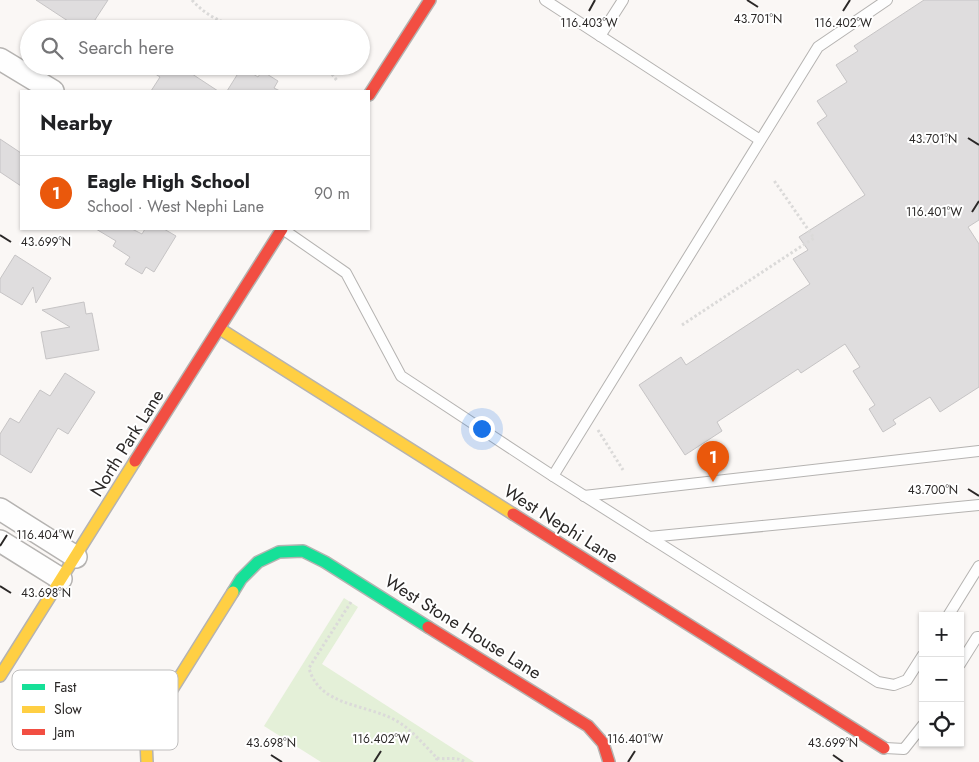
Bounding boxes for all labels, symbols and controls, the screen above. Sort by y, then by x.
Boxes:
text: 43.701°N [734,10,782,28]
text: 116.403°W [560,14,618,32]
text: 116.402°W [814,14,872,32]
search box [20,20,370,75]
icon: search [38,34,66,62]
text: Search here [78,34,174,61]
text: Nearby [40,108,112,138]
text: 43.701°N [909,130,957,148]
text: Eagle High School [87,168,250,195]
text: 1 [52,182,60,205]
text: 90 m [314,182,350,205]
text: School · West Nephi Lane [87,195,264,218]
text: 116.401°W [906,203,962,221]
text: 43.699°N [21,233,71,251]
street label: North Park Lane [84,384,170,502]
your location [469,416,495,442]
pin: 1 [697,441,729,482]
street label: West Nephi Lane [499,478,623,570]
text: 43.700°N [908,481,958,499]
text: 116.404°W [16,526,74,544]
street label: West Stone House Lane [380,568,546,686]
text: 43.698°N [21,584,71,602]
map controls [919,612,964,747]
button: + [919,612,964,657]
button: − [919,657,964,702]
legend [12,670,178,750]
text: Fast [54,677,77,697]
text: Slow [54,699,82,719]
button: locate [919,702,964,747]
text: Jam [52,722,75,742]
text: 116.402°W [352,730,410,748]
text: 116.401°W [607,730,663,748]
text: 43.698°N [246,734,296,752]
text: 43.699°N [808,734,858,752]

